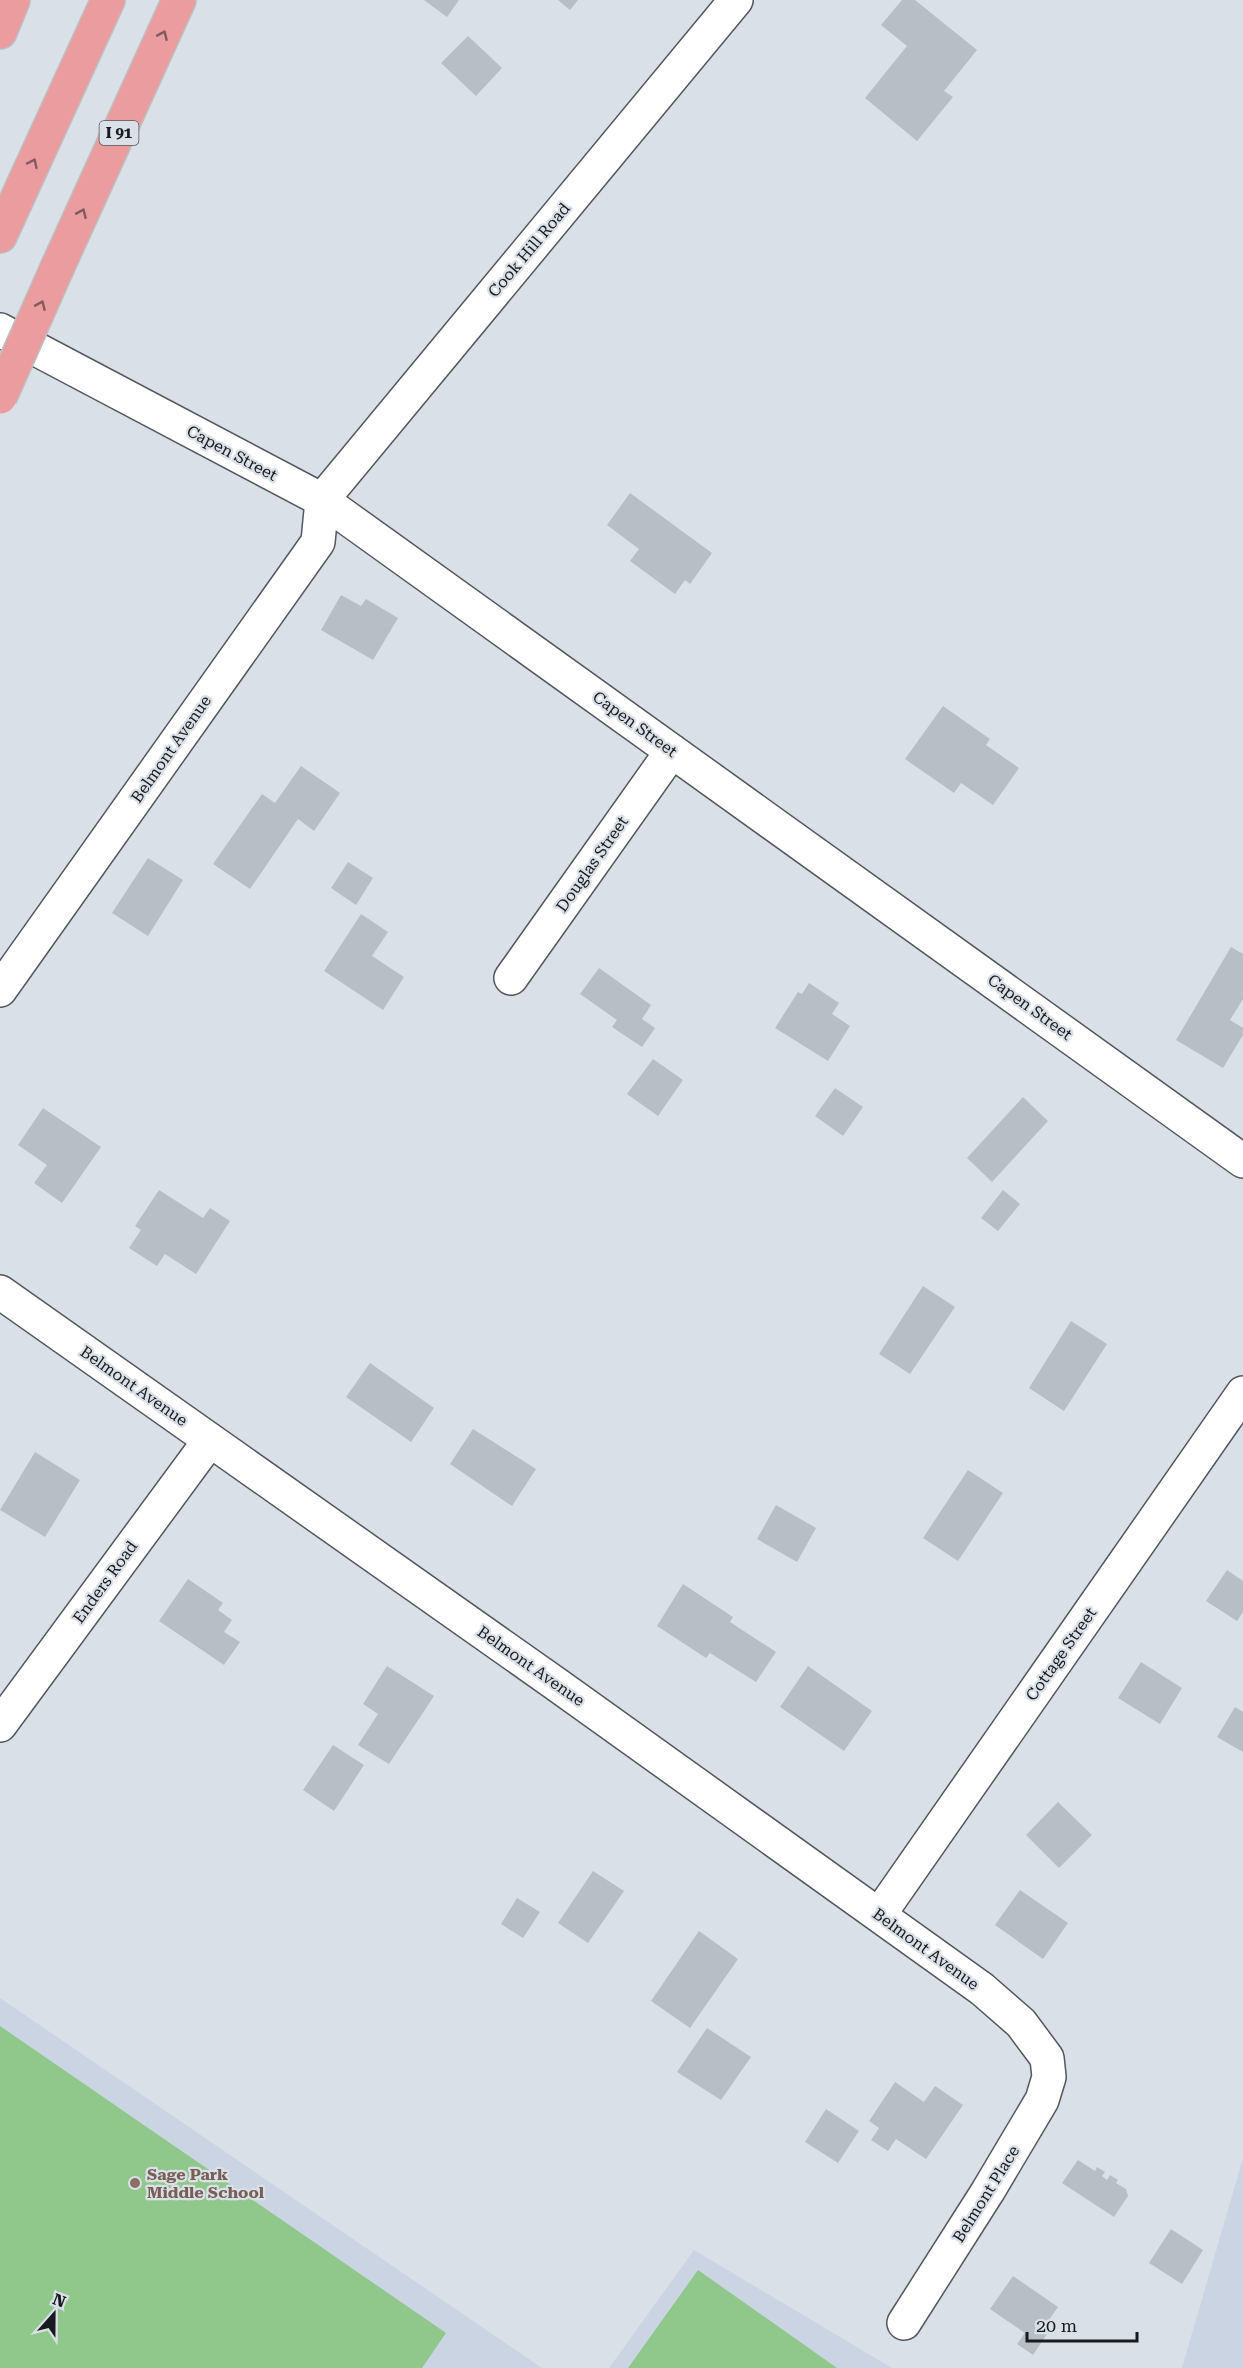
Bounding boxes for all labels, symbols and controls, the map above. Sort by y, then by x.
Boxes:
one-way arrow [156,31,168,42]
road number: I 91 [100,121,138,145]
one-way arrow [26,158,38,169]
street label: Cook Hill Road [484,199,574,301]
one-way arrow [75,208,87,219]
one-way arrow [34,300,46,311]
street label: Capen Street [184,421,280,485]
street label: Capen Street [589,687,681,761]
street label: Belmont Avenue [127,692,215,806]
street label: Douglas Street [552,812,632,916]
street label: Capen Street [984,970,1076,1044]
street label: Belmont Avenue [77,1342,191,1430]
street label: Enders Road [69,1537,141,1627]
street label: Cottage Street [1022,1604,1100,1704]
street label: Belmont Avenue [474,1622,588,1710]
street label: Belmont Avenue [869,1904,983,1994]
street label: Belmont Place [949,2142,1023,2246]
place label: Sage Park Middle School [147,2165,265,2202]
marker: Sage Park Middle School [128,2176,142,2190]
north arrow [24,2284,84,2344]
text: N [50,2289,68,2312]
scale bar [1027,2305,1136,2343]
text: 20 m [1036,2315,1077,2336]

